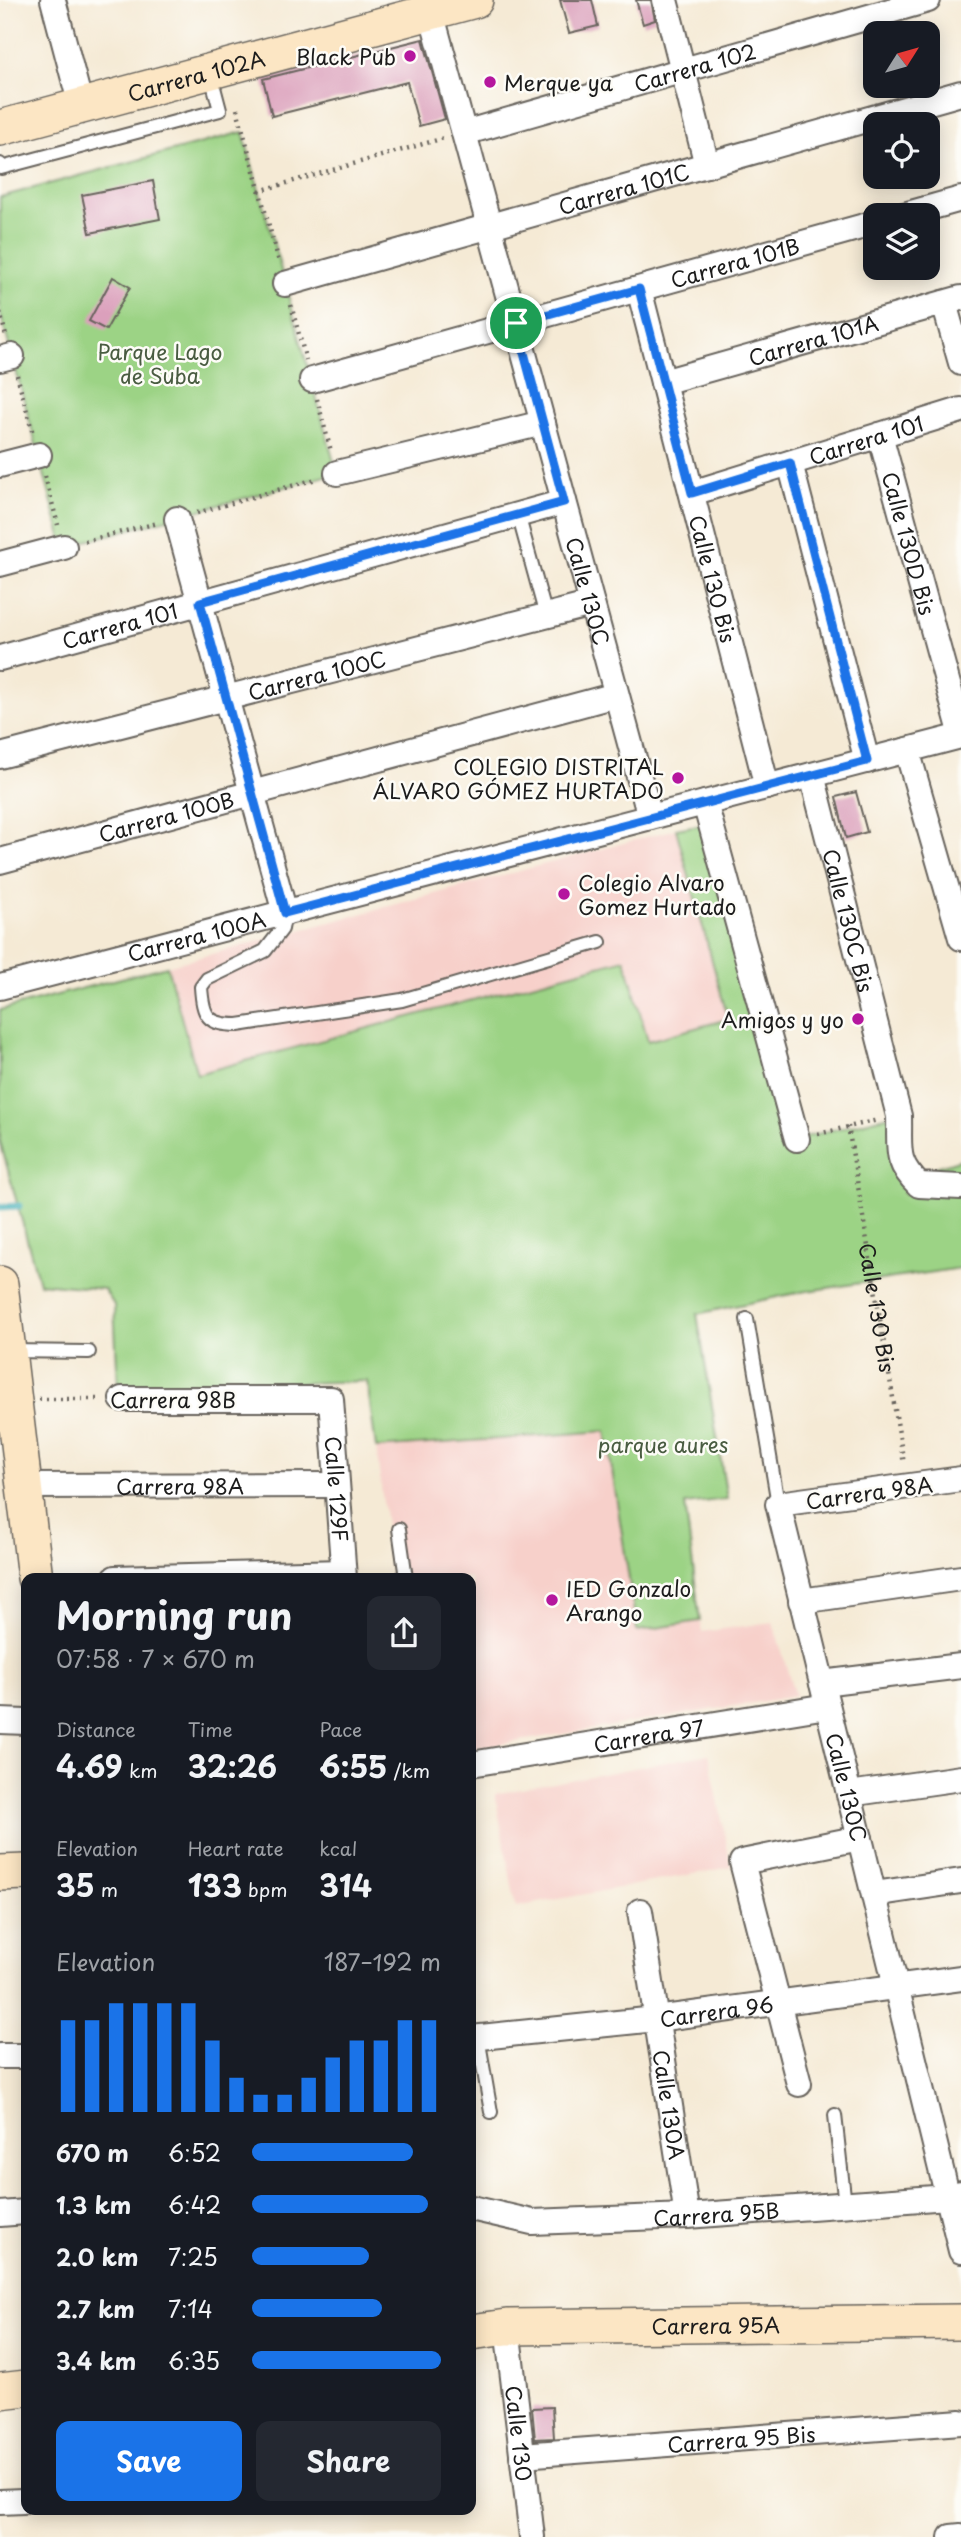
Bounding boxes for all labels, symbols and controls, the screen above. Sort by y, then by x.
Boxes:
north arrow [863,21,940,98]
map controls [863,21,940,280]
street label: Carrera 102 [630,34,760,100]
place label: Black Pub [296,40,396,72]
street label: Carrera 102A [124,41,268,109]
marker: Black Pub [402,48,418,64]
place label: Merque ya [504,66,614,98]
marker: Merque ya [482,74,498,90]
button: locate [863,112,940,189]
street label: Carrera 101C [554,155,693,222]
button: layers [863,203,940,280]
street label: Carrera 101B [667,229,803,295]
pin [486,293,546,353]
icon: arrive [497,304,535,342]
street label: Carrera 101A [744,306,882,373]
park label: Parque Lago de Suba [98,335,222,391]
street label: Carrera 101 [805,407,927,472]
street label: Calle 130D Bis [875,468,944,618]
street label: Calle 130 Bis [682,511,745,646]
street label: Calle 130C [558,533,619,649]
street label: Carrera 101 [58,594,181,656]
street label: Carrera 100C [244,642,389,708]
place label: COLEGIO DISTRITAL ÁLVARO GÓMEZ HURTADO [373,750,664,806]
marker: COLEGIO DISTRITAL ÁLVARO GÓMEZ HURTADO [670,770,686,786]
street label: Carrera 100B [95,783,237,850]
street label: Calle 130C Bis [815,845,883,995]
place label: Colegio Alvaro Gomez Hurtado [578,866,736,922]
marker: Colegio Alvaro Gomez Hurtado [556,886,572,902]
street label: Carrera 100A [124,902,269,969]
place label: Amigos y yo [721,1003,844,1035]
marker: Amigos y yo [850,1011,866,1027]
street label: Calle 130 Bis [852,1240,905,1375]
street label: Carrera 98B [110,1383,236,1415]
park label: parque aures [598,1428,728,1460]
street label: Calle 129F [318,1435,357,1543]
street label: Carrera 98A [803,1467,935,1517]
street label: Carrera 98A [116,1469,244,1502]
place label: IED Gonzalo Arango [566,1572,691,1628]
text: Morning run [56,1586,292,1643]
marker: IED Gonzalo Arango [544,1592,560,1608]
button: share [367,1596,441,1670]
text: 07:58 · 7 × 670 m [56,1641,255,1676]
street label: Carrera 97 [591,1710,706,1760]
text: Distance [56,1715,136,1743]
text: Time [188,1715,233,1743]
text: Pace [319,1715,362,1743]
street label: Calle 130C [819,1729,876,1845]
text: 4.69 [56,1743,123,1788]
text: 32:26 [188,1743,277,1788]
text: 6:55 [319,1743,387,1788]
text: km [123,1756,158,1784]
text: /km [387,1756,430,1784]
text: Elevation [56,1834,138,1862]
text: Heart rate [188,1834,284,1862]
text: kcal [319,1834,357,1862]
text: 35 [56,1862,95,1907]
text: 133 [188,1862,242,1907]
text: 314 [319,1862,372,1907]
text: m [95,1875,118,1903]
text: bpm [242,1875,288,1903]
text: Elevation [56,1944,155,1979]
text: 187–192 m [324,1944,441,1979]
street label: Carrera 96 [658,1987,775,2034]
street label: Calle 130A [646,2048,694,2162]
text: 670 m [56,2135,129,2170]
text: 6:52 [168,2135,221,2170]
text: 1.3 km [56,2187,131,2222]
text: 6:42 [168,2187,221,2222]
street label: Carrera 95B [653,2193,780,2233]
text: 2.0 km [56,2239,138,2274]
text: 7:25 [168,2239,218,2274]
text: 2.7 km [56,2291,135,2326]
text: 7:14 [168,2291,213,2326]
street label: Carrera 95A [651,2308,780,2341]
text: 3.4 km [56,2343,136,2378]
text: 6:35 [168,2343,220,2378]
street label: Calle 130 [498,2384,541,2483]
street label: Carrera 95 Bis [666,2417,817,2460]
button: Save [56,2421,242,2501]
button: Share [256,2421,441,2501]

